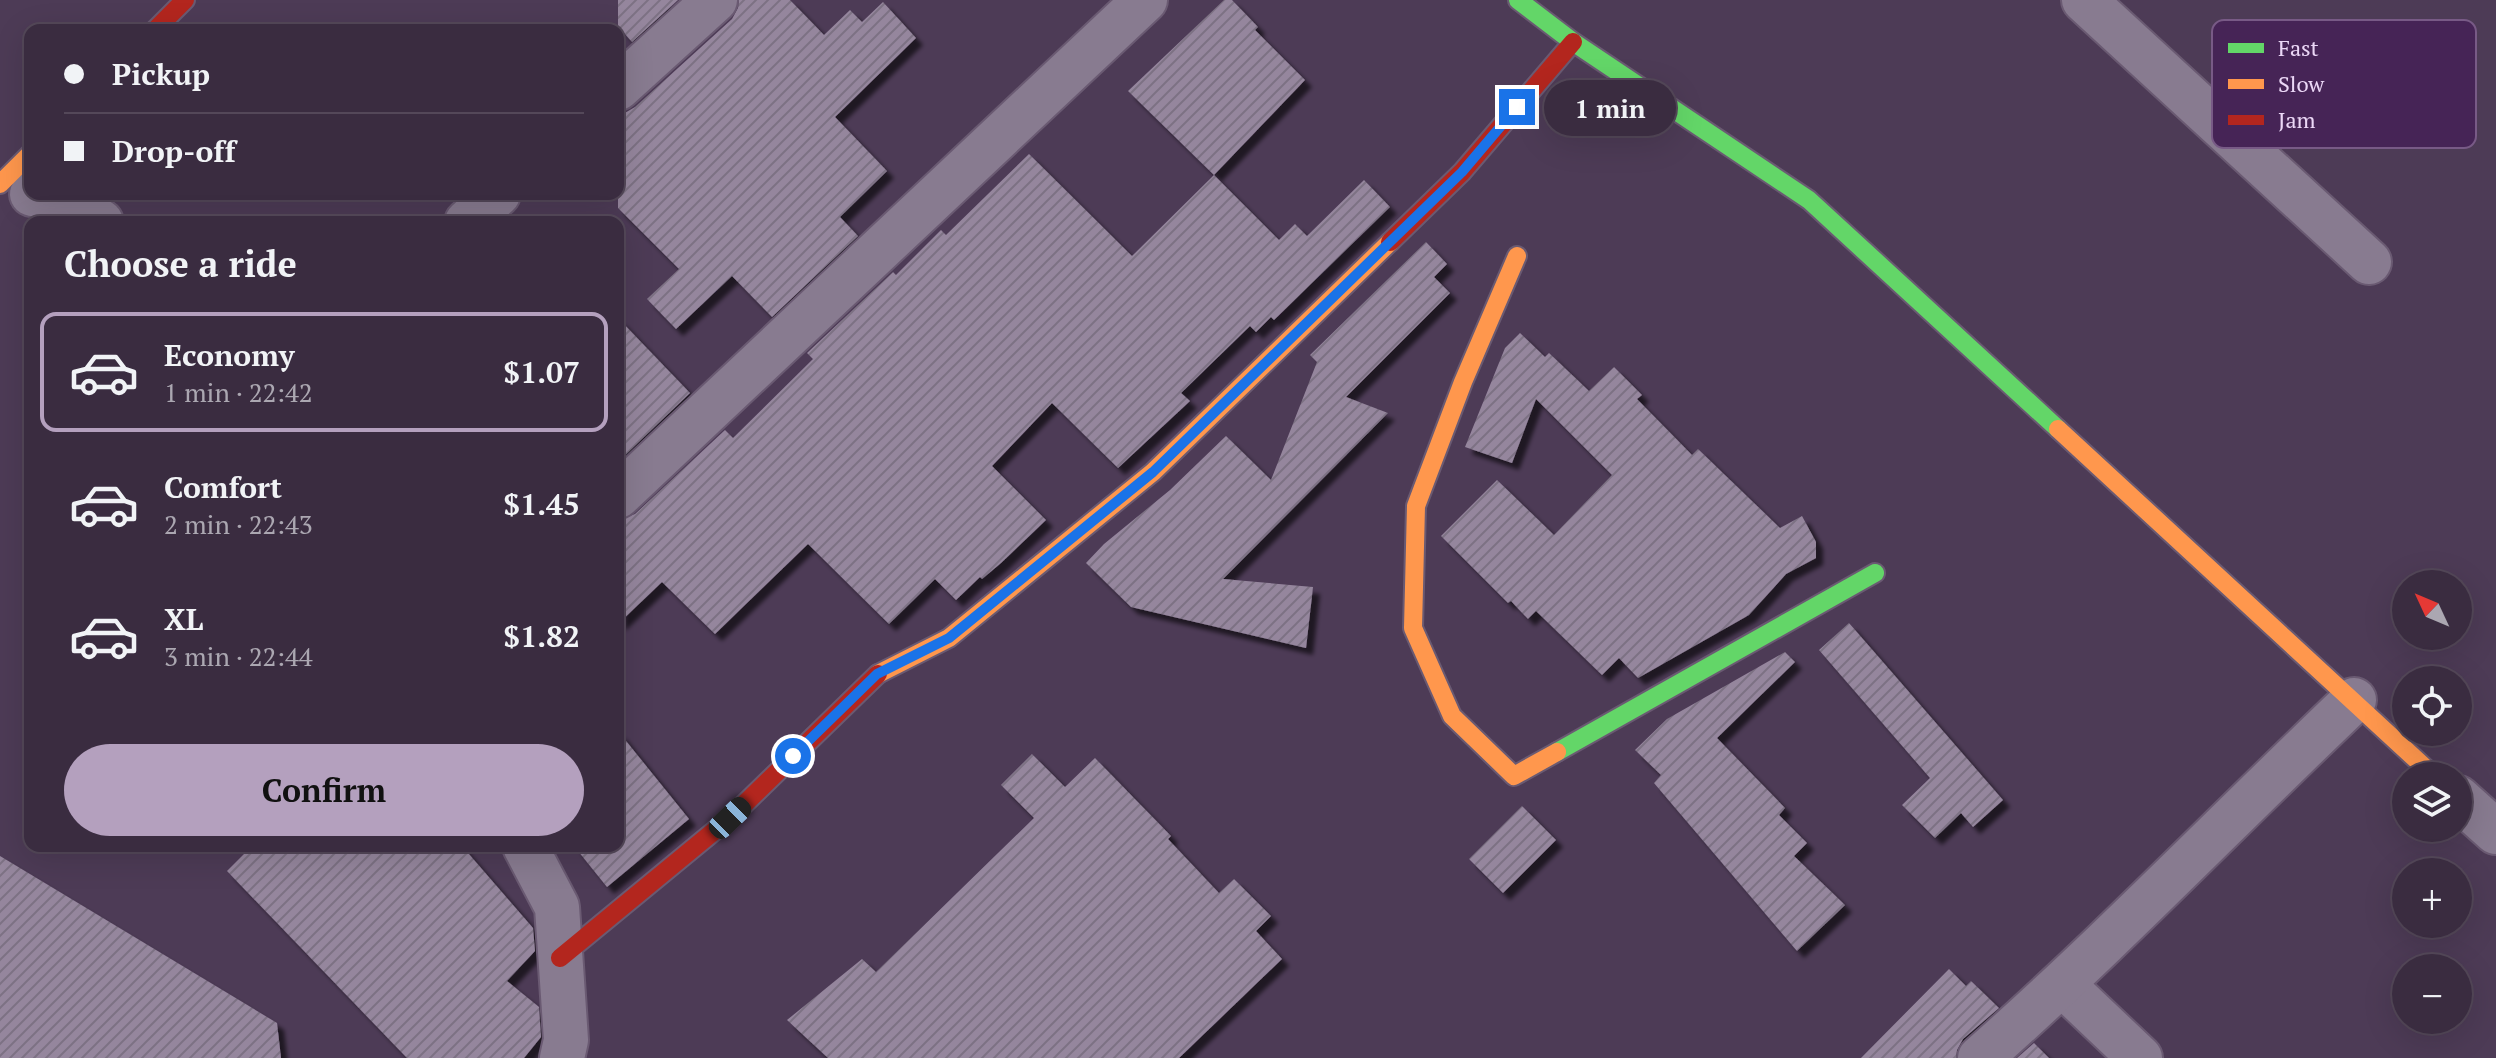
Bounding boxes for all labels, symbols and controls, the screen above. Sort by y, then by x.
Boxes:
legend [2212,20,2476,148]
text: Fast [2278,33,2319,62]
text: Pickup [112,54,210,94]
text: Slow [2278,69,2325,98]
callout: 1 min [1545,79,1677,135]
route end [1499,89,1535,125]
text: 1 min [1574,91,1646,125]
text: Jam [2278,105,2316,134]
text: Drop-off [112,131,236,171]
text: Choose a ride [64,240,297,287]
text: Economy [164,335,295,375]
icon: car [68,336,140,408]
text: $1.07 [503,352,580,392]
text: 1 min · 22:42 [164,375,313,409]
text: Comfort [164,467,282,507]
icon: car [68,468,140,540]
text: $1.45 [503,484,580,524]
text: 2 min · 22:43 [164,507,313,541]
north arrow [2392,570,2472,650]
map controls [2392,570,2472,1034]
text: XL [164,599,203,639]
icon: car [68,600,140,672]
text: $1.82 [503,616,580,656]
text: 3 min · 22:44 [164,639,313,673]
button: locate [2392,666,2472,746]
route start [775,738,811,774]
button: Confirm [64,744,584,836]
button: layers [2392,762,2472,842]
car [704,793,756,843]
button: + [2392,858,2472,938]
button: − [2392,954,2472,1034]

